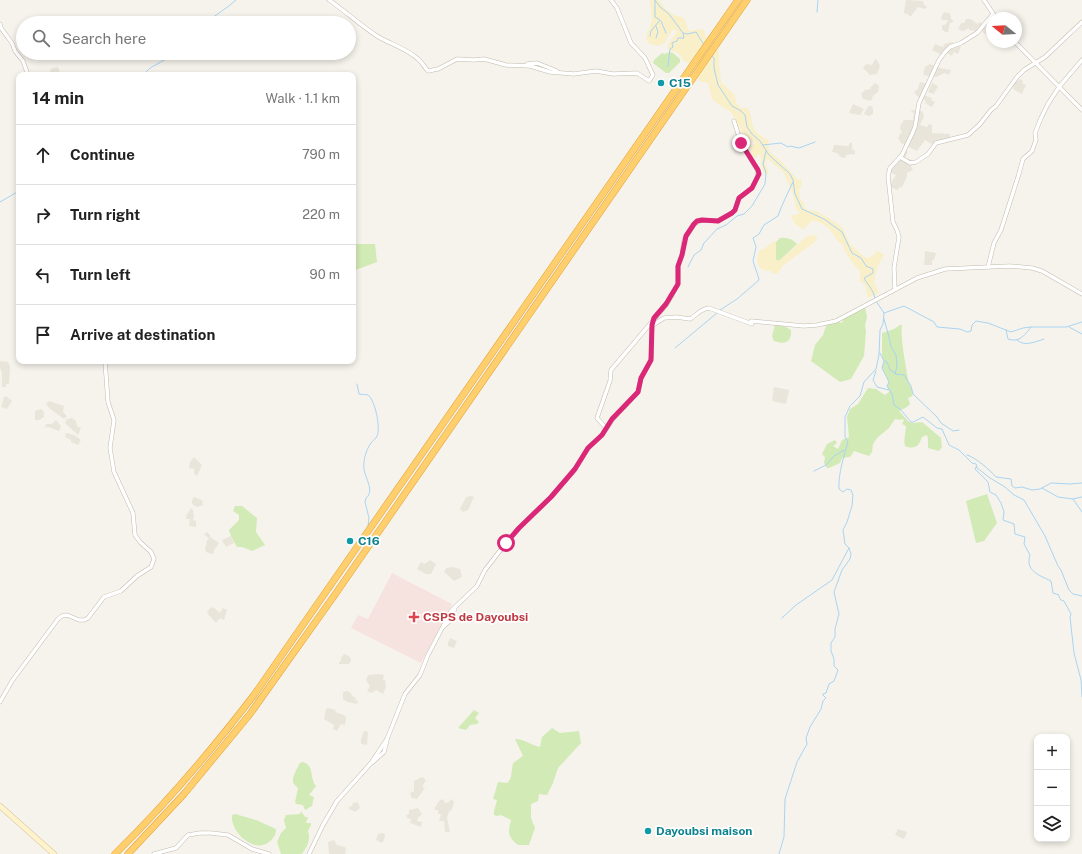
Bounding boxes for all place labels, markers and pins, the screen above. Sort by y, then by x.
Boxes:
place label: C15 [669,76,691,90]
marker: C15 [656,78,666,88]
place label: C16 [358,534,380,548]
marker: C16 [345,536,355,546]
place label: CSPS de Dayoubsi [423,610,528,624]
marker: CSPS de Dayoubsi [408,611,420,623]
place label: Dayoubsi maison [656,824,752,838]
marker: Dayoubsi maison [643,826,653,836]

